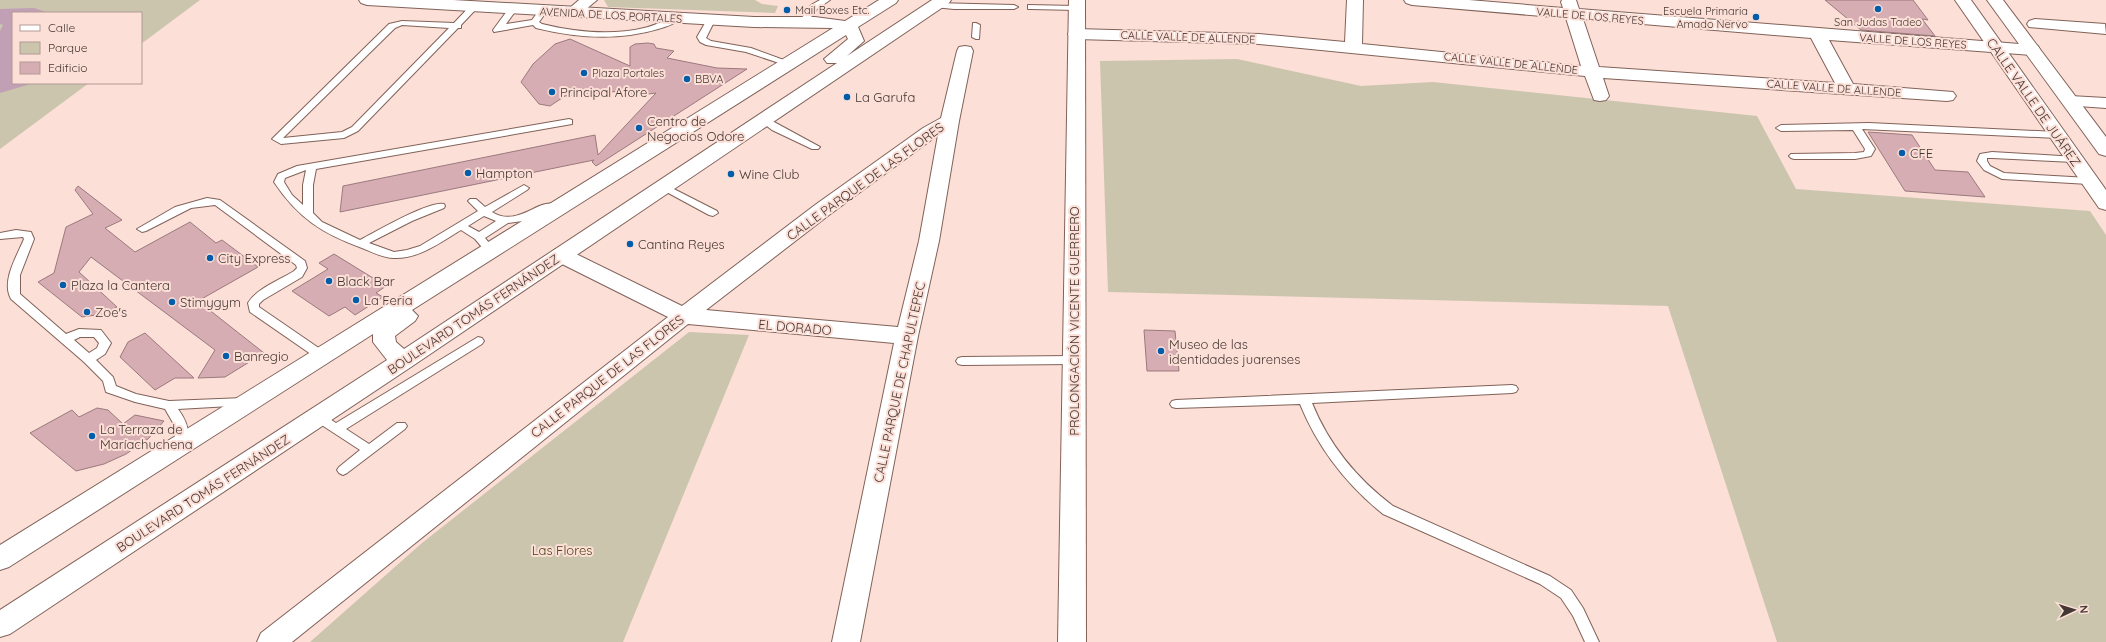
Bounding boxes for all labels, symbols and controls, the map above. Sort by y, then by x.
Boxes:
place label: Mail Boxes Etc. [795,3,870,17]
street label: AVENIDA DE LOS PORTALES [539,4,683,26]
street label: VALLE DE LOS REYES [1536,4,1644,28]
place label: Escuela Primaria Amado Nervo [1663,4,1748,31]
marker: San Judas Tadeo [1873,4,1883,14]
marker: Mail Boxes Etc. [782,5,792,15]
legend [12,12,142,84]
marker: Escuela Primaria Amado Nervo [1751,12,1761,22]
place label: San Judas Tadeo [1834,15,1922,29]
text: Calle [48,20,76,35]
street label: CALLE VALLE DE ALLENDE [1120,28,1256,46]
street label: VALLE DE LOS REYES [1859,30,1967,52]
street label: CALLE VALLE DE JUÁREZ [1984,35,2084,169]
text: Parque [48,40,88,55]
street label: CALLE VALLE DE ALLENDE [1443,49,1579,77]
text: Edificio [48,60,88,75]
place label: Plaza Portales [592,66,664,80]
marker: Plaza Portales [579,68,589,78]
place label: BBVA [695,72,723,86]
marker: BBVA [682,74,692,84]
street label: CALLE VALLE DE ALLENDE [1766,76,1902,100]
place label: Principal Afore [560,84,647,100]
marker: Principal Afore [547,87,557,97]
place label: La Garufa [855,89,915,105]
marker: La Garufa [842,92,852,102]
place label: Centro de Negocios Odore [647,113,744,144]
street label: CALLE PARQUE DE LAS FLORES [783,119,947,243]
marker: Centro de Negocios Odore [634,123,644,133]
place label: CFE [1910,145,1933,161]
marker: CFE [1897,148,1907,158]
place label: Hampton [476,165,533,181]
place label: Wine Club [739,166,800,182]
marker: Hampton [463,168,473,178]
marker: Wine Club [726,169,736,179]
street label: PROLONGACIÓN VICENTE GUERRERO [1066,206,1082,436]
place label: Cantina Reyes [638,236,725,252]
marker: Cantina Reyes [625,239,635,249]
place label: City Express [218,250,290,266]
street label: BOULEVARD TOMÁS FERNÁNDEZ [384,250,562,378]
marker: City Express [205,253,215,263]
place label: Black Bar [337,273,395,289]
marker: Black Bar [324,276,334,286]
place label: Plaza la Cantera [71,277,170,293]
marker: Plaza la Cantera [58,280,68,290]
street label: CALLE PARQUE DE CHAPULTEPEC [870,280,928,484]
place label: La Feria [364,292,413,308]
place label: Stimygym [180,294,241,310]
marker: La Feria [351,295,361,305]
marker: Stimygym [167,297,177,307]
place label: Zoe's [95,304,127,320]
marker: Zoe's [82,307,92,317]
street label: CALLE PARQUE DE LAS FLORES [527,311,687,441]
street label: EL DORADO [758,316,832,338]
place label: Museo de las identidades juarenses [1169,336,1300,367]
marker: Museo de las identidades juarenses [1156,346,1166,356]
place label: Banregio [234,348,289,364]
marker: Banregio [221,351,231,361]
place label: La Terraza de Maríachuchena [100,421,193,452]
marker: La Terraza de Maríachuchena [87,431,97,441]
street label: BOULEVARD TOMÁS FERNÁNDEZ [113,431,293,555]
park label: Las Flores [532,542,592,558]
north arrow [2054,590,2094,630]
text: N [2077,605,2091,614]

